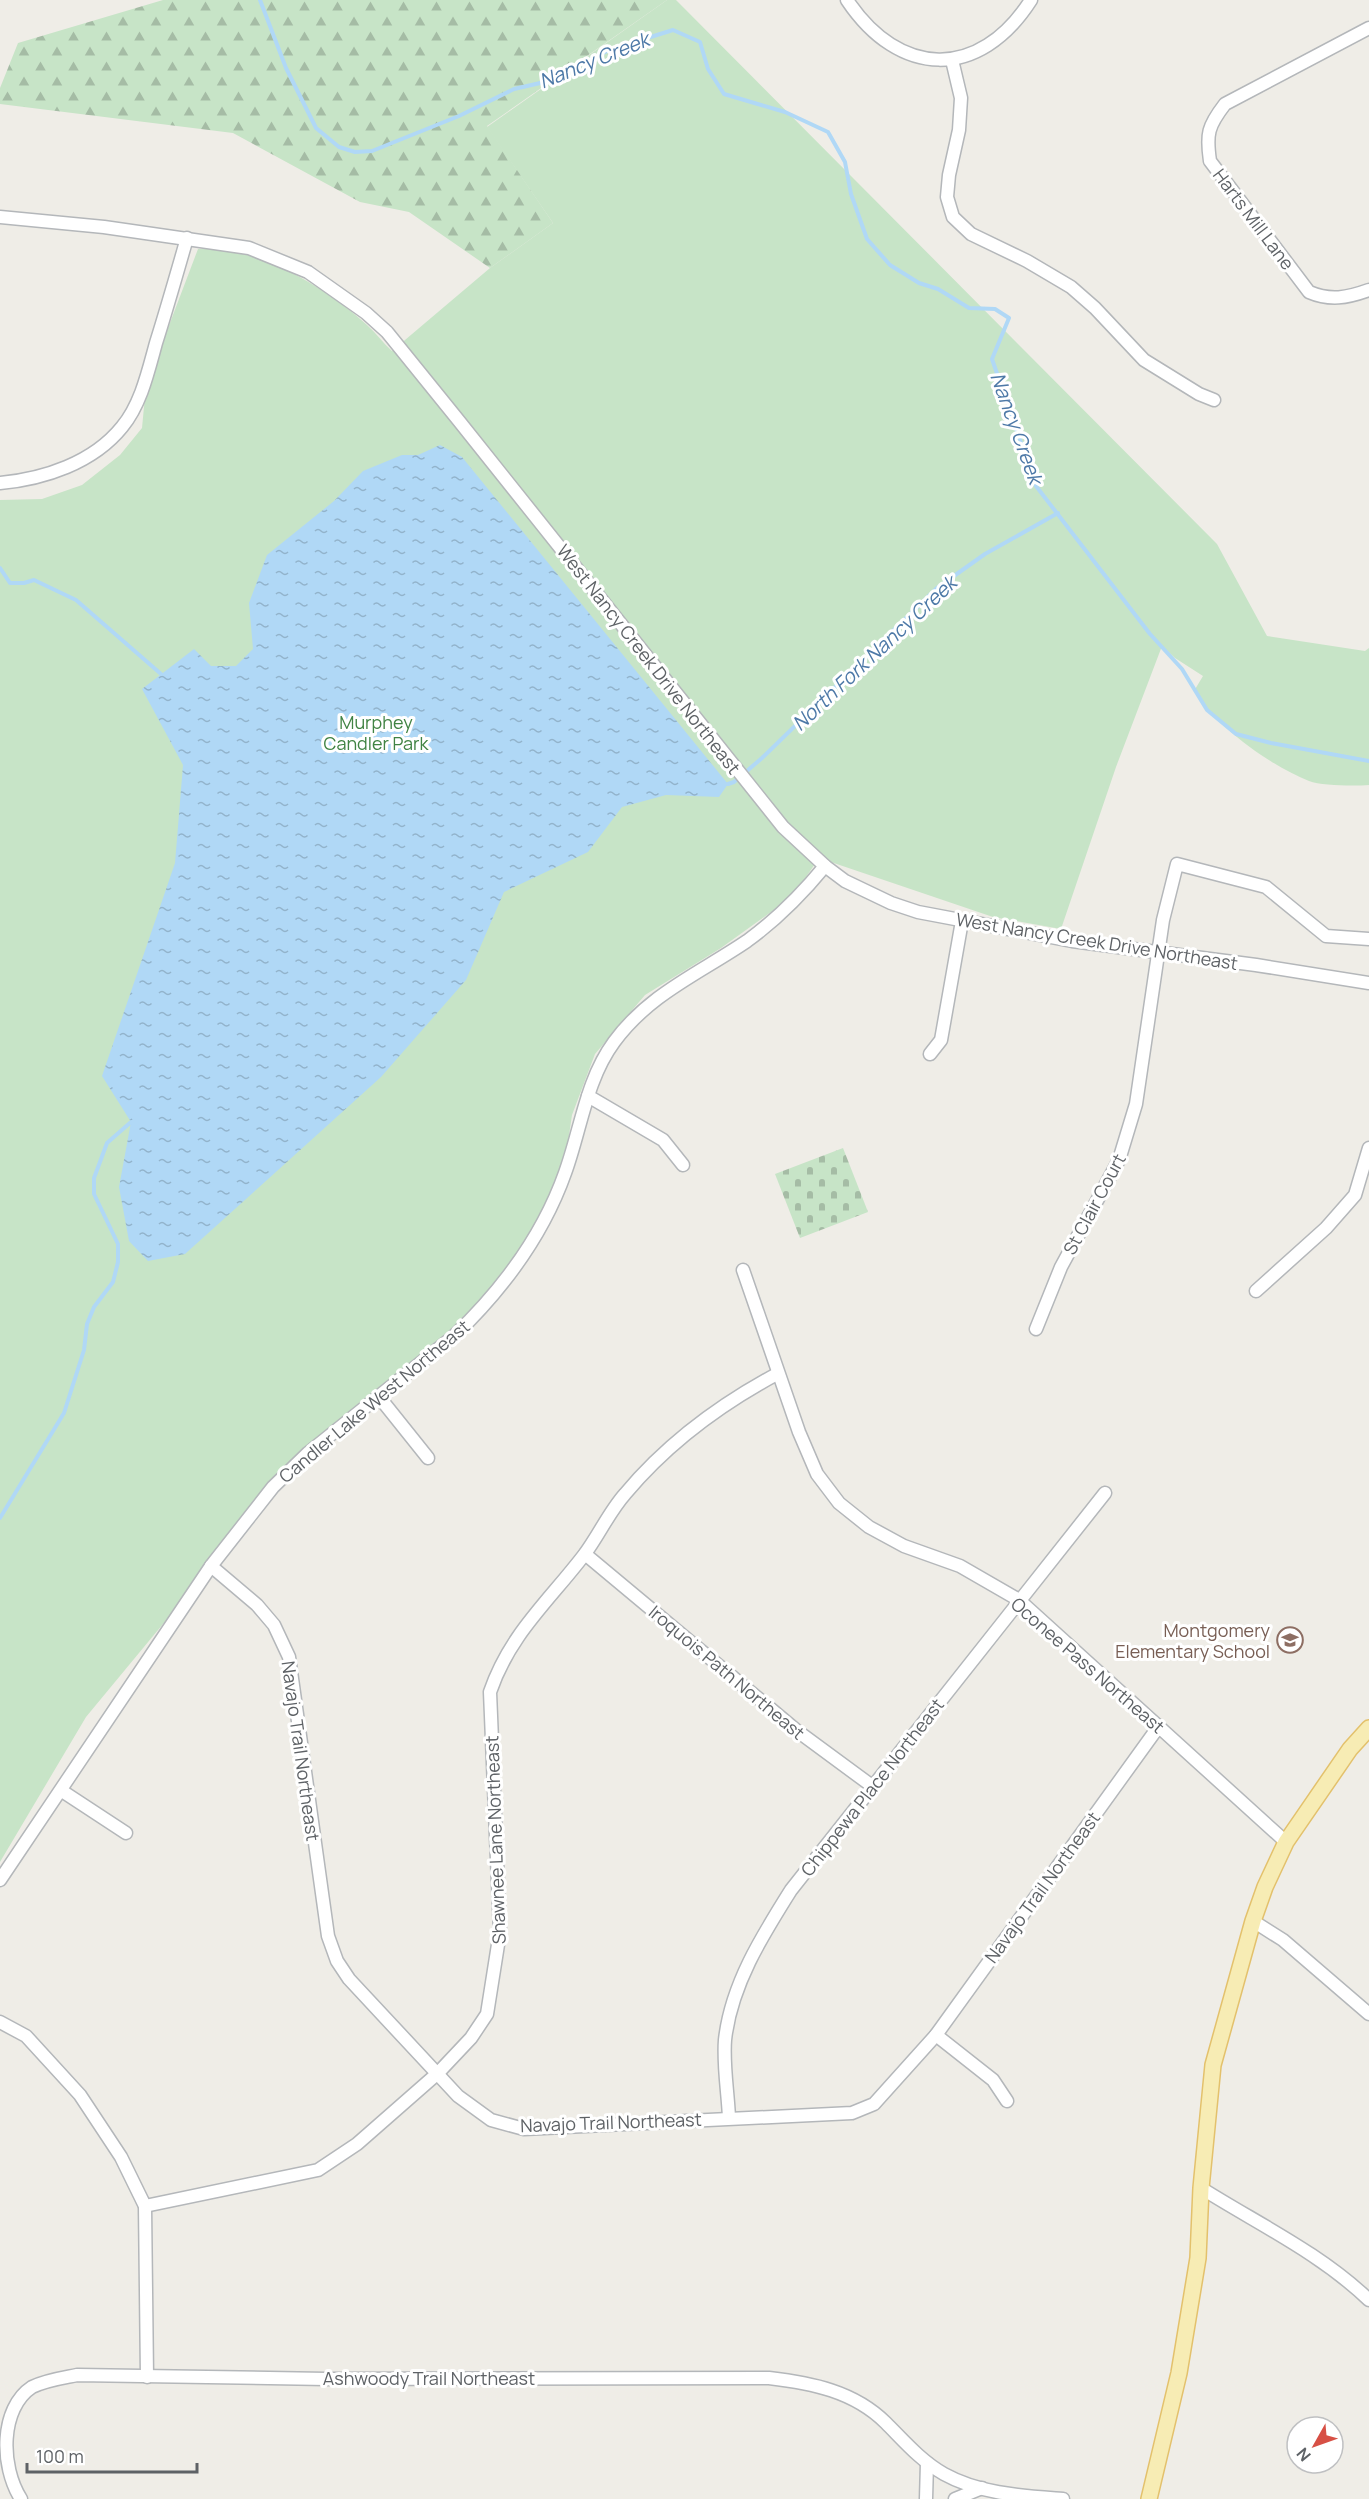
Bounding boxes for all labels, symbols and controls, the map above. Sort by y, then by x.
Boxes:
water label: Nancy Creek [535,25,656,94]
street label: Harts Mill Lane [1208,164,1300,274]
water label: Nancy Creek [984,369,1051,490]
street label: West Nancy Creek Drive Northeast [552,539,746,779]
water label: North Fork Nancy Creek [786,567,964,736]
park label: Murphey Candler Park [324,710,429,755]
street label: West Nancy Creek Drive Northeast [954,907,1240,975]
street label: St Clair Court [1057,1149,1131,1259]
street label: Candler Lake West Northeast [274,1314,474,1488]
street label: Oconee Pass Northeast [1006,1592,1170,1738]
street label: Iroquois Path Northeast [644,1600,810,1744]
place label: Montgomery Elementary School [1115,1618,1270,1663]
school or university icon: Montgomery Elementary School [1275,1625,1305,1655]
street label: Navajo Trail Northeast [276,1659,326,1843]
street label: Chippewa Place Northeast [795,1693,949,1881]
street label: Shawnee Lane Northeast [479,1735,511,1945]
street label: Navajo Trail Northeast [979,1806,1105,1968]
street label: Navajo Trail Northeast [520,2107,702,2137]
street label: Ashwoody Trail Northeast [323,2366,535,2390]
north arrow [1285,2415,1345,2475]
scale bar [27,2436,196,2474]
text: N [1291,2443,1316,2466]
text: 100 m [36,2444,84,2468]

